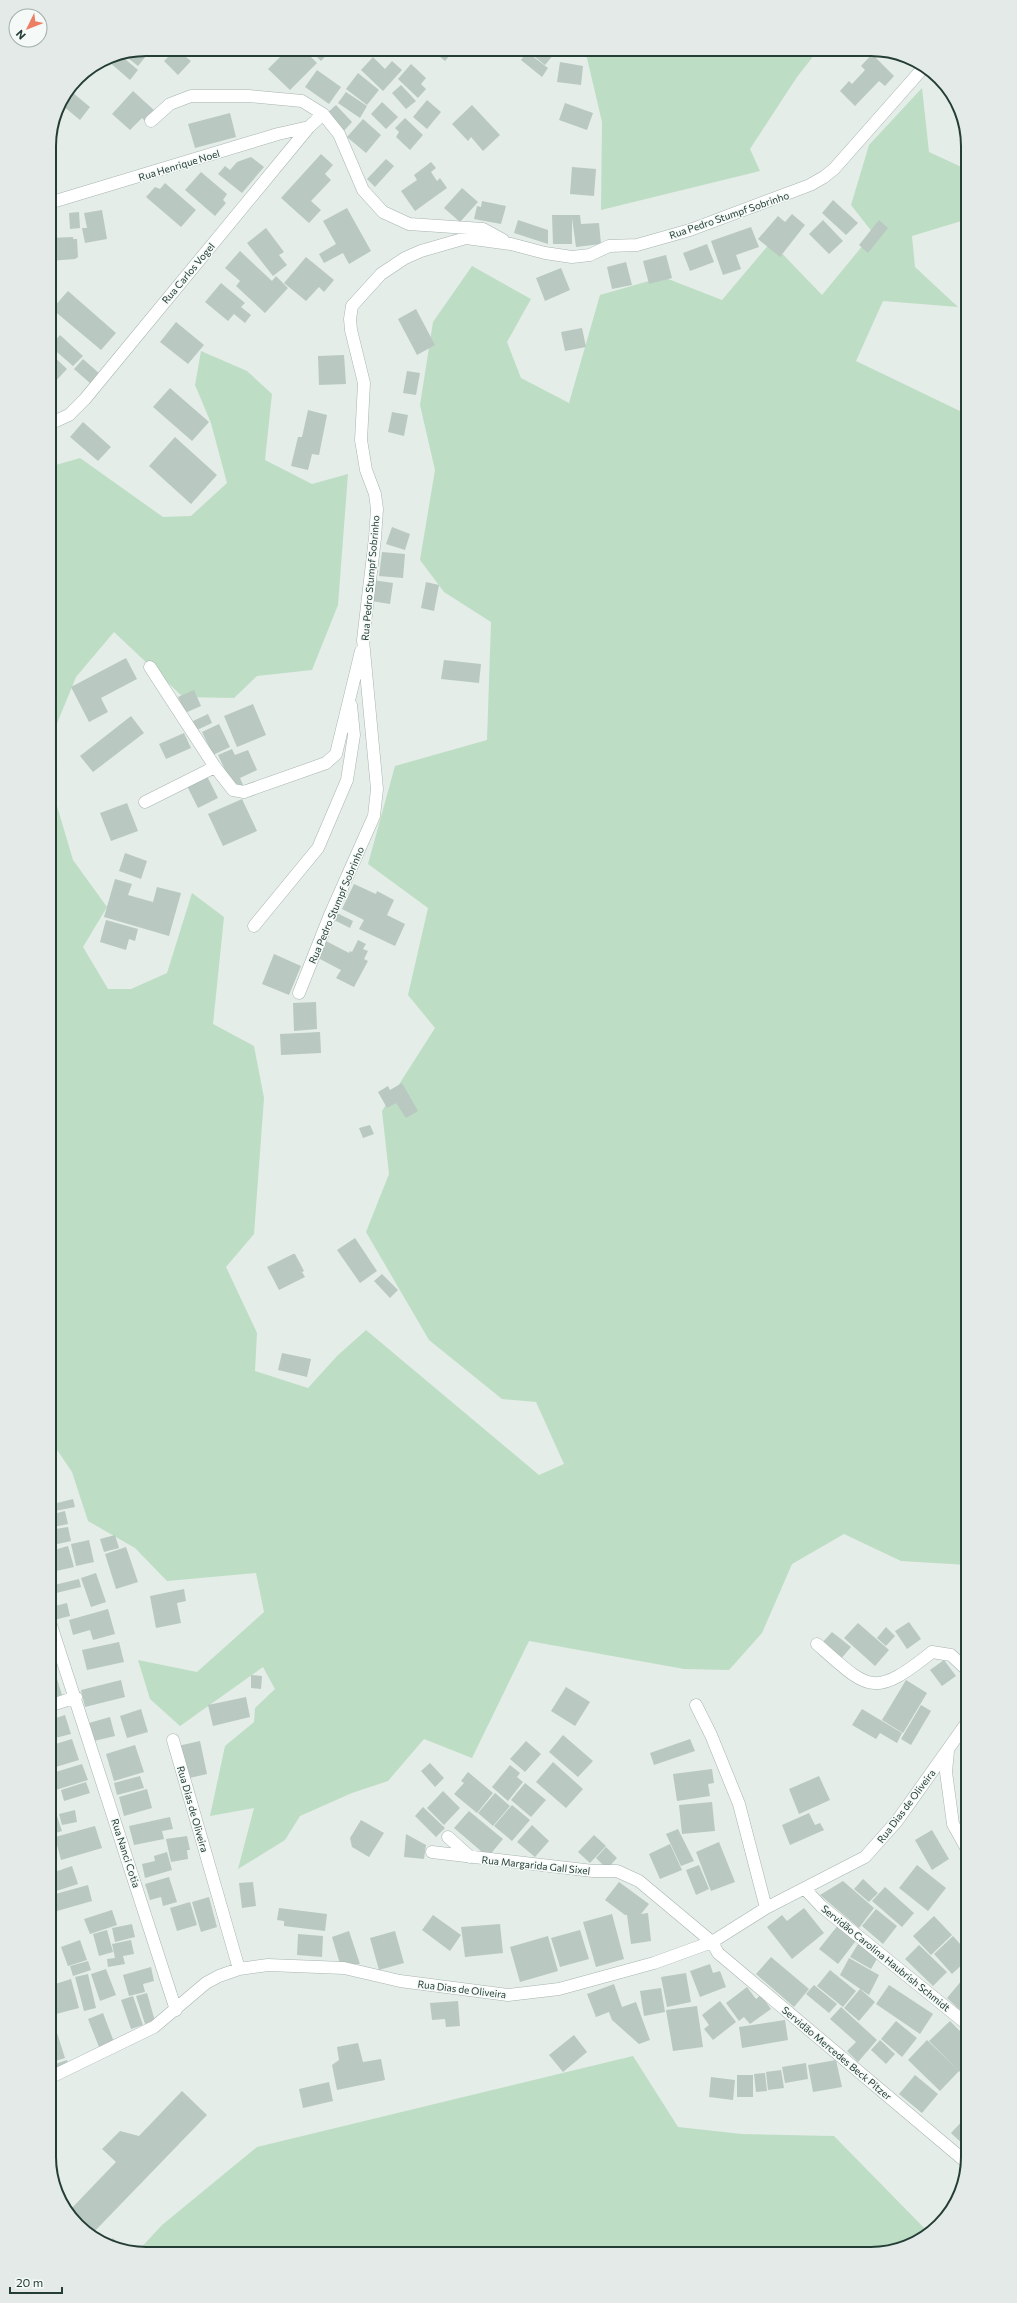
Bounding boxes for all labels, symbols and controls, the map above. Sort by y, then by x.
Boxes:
north arrow [8,8,48,48]
text: N [13,28,28,43]
street label: Rua Henrique Noel [137,147,221,183]
street label: Rua Pedro Stumpf Sobrinho [668,189,790,241]
street label: Rua Carlos Vogel [159,240,217,306]
street label: Rua Pedro Stumpf Sobrinho [359,515,381,641]
street label: Rua Pedro Stumpf Sobrinho [306,845,366,965]
street label: Rua Dias de Oliveira [175,1764,211,1854]
street label: Rua Dias de Oliveira [874,1767,938,1845]
street label: Rua Nanci Cotia [109,1817,143,1889]
street label: Rua Margarida Gall Sixel [481,1853,591,1877]
street label: Servidão Carolina Haubrish Schmidt [819,1902,953,2014]
street label: Rua Dias de Oliveira [417,1978,507,2000]
street label: Servidão Mercedes Beck Pitzer [780,2004,894,2102]
scale bar [10,2269,62,2295]
text: 20 m [16,2275,43,2289]

